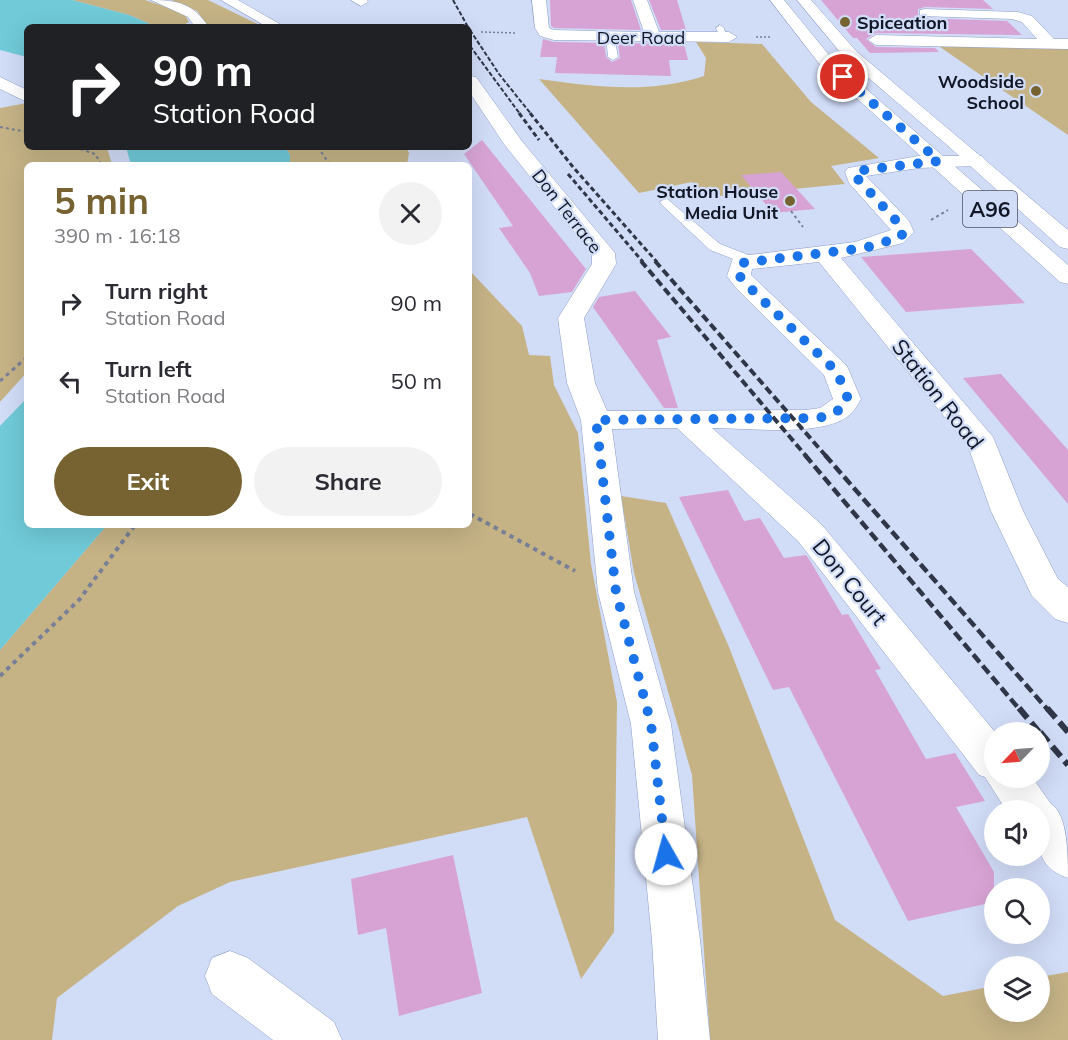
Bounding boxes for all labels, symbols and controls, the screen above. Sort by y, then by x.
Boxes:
place label: Spiceation [857,11,947,34]
marker: Spiceation [838,15,852,29]
street label: Deer Road [597,26,685,49]
text: 90 m [153,44,253,97]
icon: right [54,48,132,126]
pin [817,51,868,102]
icon: arrive [826,60,859,93]
place label: Woodside School [938,70,1024,114]
marker: Woodside School [1029,84,1043,98]
text: Station Road [153,96,316,130]
street label: Don Terrace [527,164,607,258]
text: 5 min [54,178,149,223]
place label: Station House Media Unit [656,180,778,224]
button: close [379,182,442,245]
road number: A96 [963,191,1017,227]
marker: Station House Media Unit [783,194,797,208]
text: 390 m · 16:18 [54,223,180,248]
text: Turn right [105,277,208,305]
icon: right [54,287,87,320]
text: 90 m [391,289,442,317]
text: Station Road [105,305,226,330]
street label: Station Road [886,333,990,455]
text: Turn left [105,355,192,383]
icon: left [54,365,87,398]
text: 50 m [391,367,442,395]
text: Station Road [105,383,226,408]
button: Exit [54,447,242,516]
button: Share [254,447,442,516]
street label: Don Court [807,533,894,631]
north arrow [984,722,1050,788]
map controls [984,722,1050,1022]
button: sound [984,800,1050,866]
position arrow [634,822,698,886]
button: search [984,878,1050,944]
button: layers [984,956,1050,1022]

